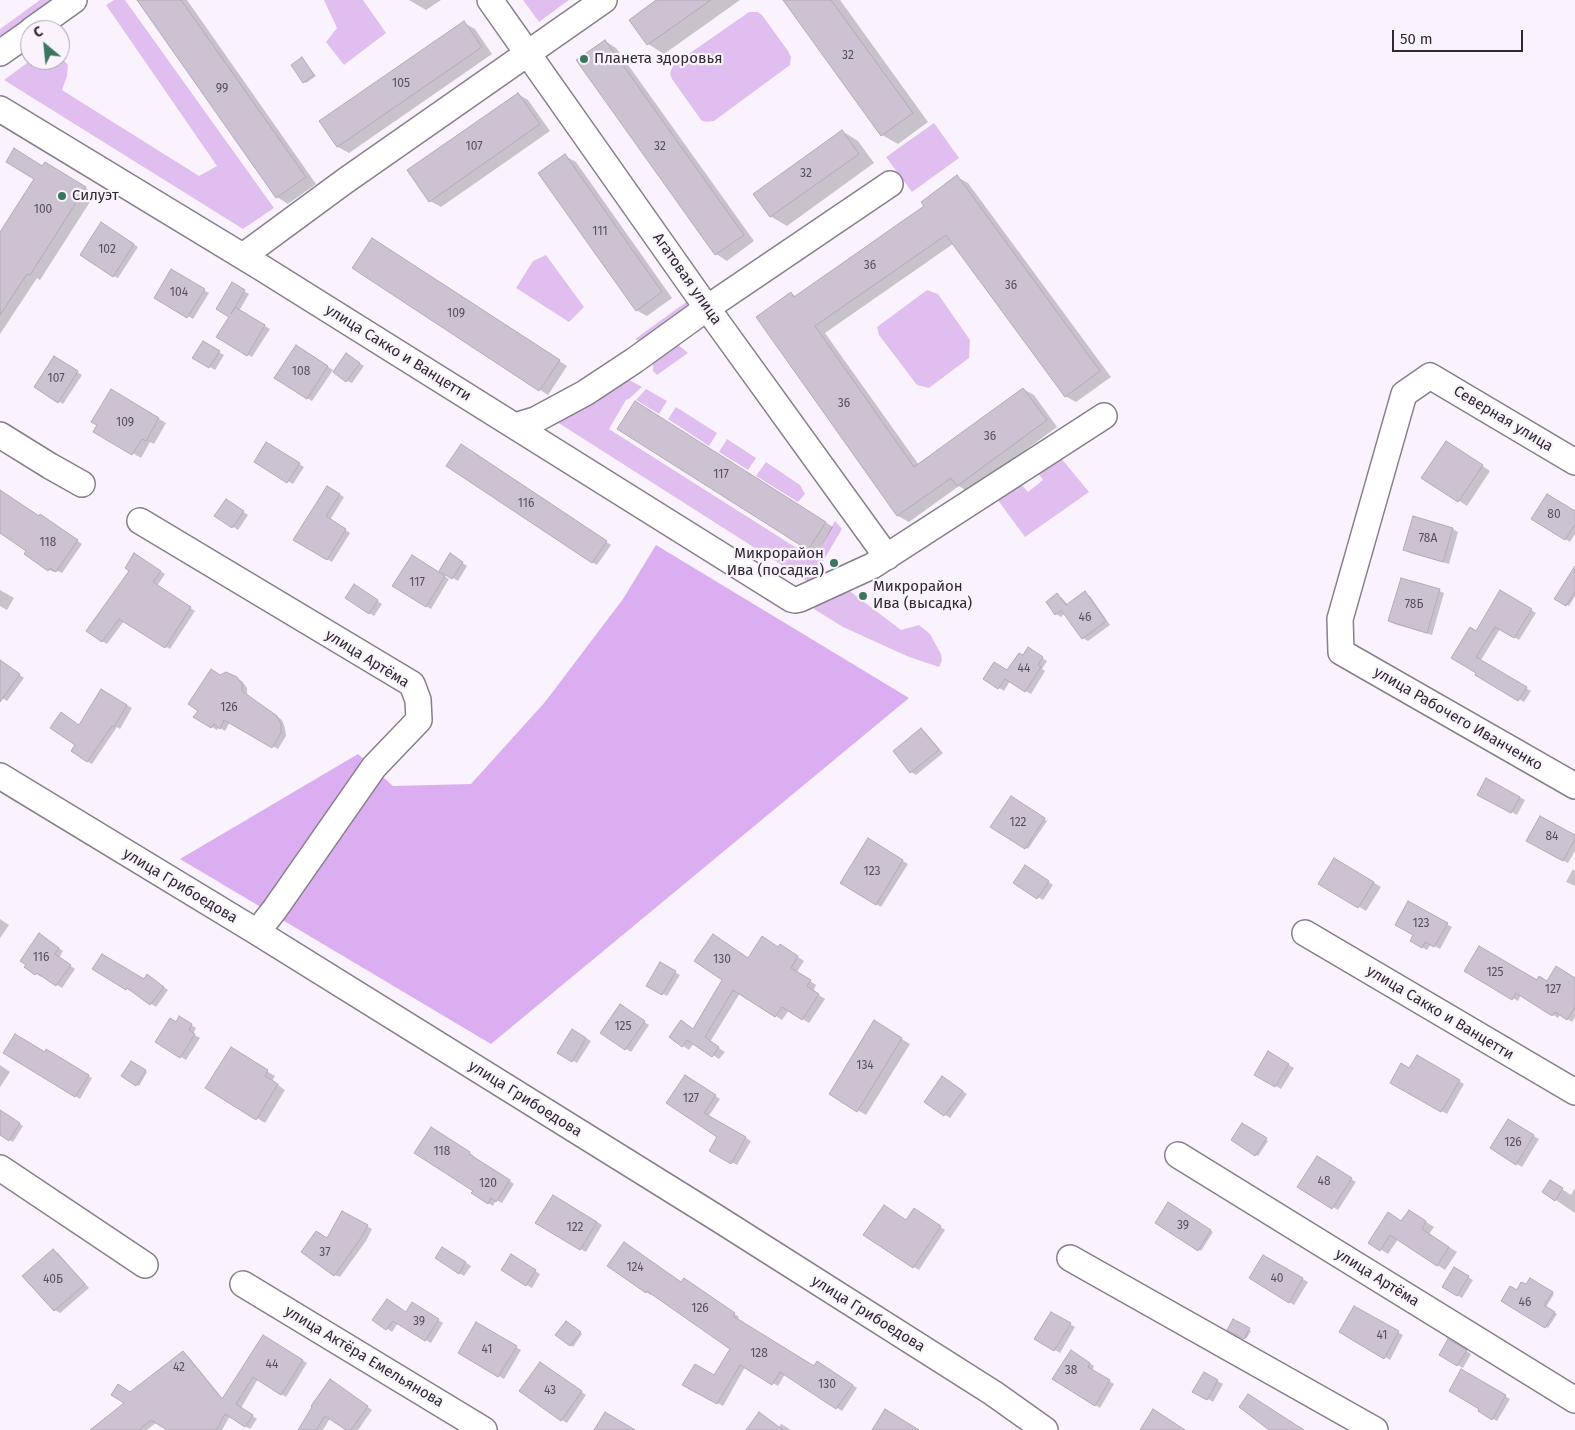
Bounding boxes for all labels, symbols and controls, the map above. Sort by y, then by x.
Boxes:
north arrow [20,20,70,70]
scale bar [1395,20,1526,52]
text: С [31,23,46,42]
text: 50 m [1400,30,1433,48]
house number: 32 [842,49,854,63]
place label: Планета здоровья [594,50,722,68]
marker: Планета здоровья [578,53,590,65]
house number: 105 [392,77,410,91]
house number: 99 [216,82,228,96]
house number: 107 [466,140,482,154]
house number: 32 [654,140,666,154]
house number: 32 [800,167,812,181]
place label: Силуэт [72,187,119,205]
marker: Силуэт [56,190,68,202]
house number: 100 [34,203,52,217]
house number: 111 [592,225,608,239]
street label: Агатовая улица [649,230,725,328]
house number: 102 [98,243,116,257]
house number: 36 [864,259,876,273]
house number: 36 [1005,279,1017,293]
house number: 104 [170,286,188,300]
street label: улица Сакко и Ванцетти [322,301,474,405]
house number: 109 [447,307,465,321]
house number: 108 [292,365,310,379]
house number: 107 [48,372,64,386]
street label: Северная улица [1450,382,1556,456]
house number: 36 [838,397,850,411]
house number: 109 [116,416,134,430]
house number: 36 [984,430,996,444]
house number: 117 [713,468,729,482]
house number: 116 [518,497,534,511]
house number: 80 [1547,508,1561,522]
house number: 78А [1419,532,1437,546]
house number: 118 [40,536,56,550]
place label: Микрорайон Ива (посадка) [727,545,824,580]
marker: Микрорайон Ива (посадка) [828,557,840,569]
house number: 117 [409,576,425,590]
place label: Микрорайон Ива (высадка) [873,578,972,613]
marker: Микрорайон Ива (высадка) [857,590,869,602]
house number: 78Б [1405,598,1423,612]
house number: 46 [1079,611,1091,625]
street label: улица Артёма [322,626,412,692]
house number: 44 [1018,662,1030,676]
street label: улица Рабочего Иванченко [1370,663,1546,775]
house number: 126 [220,701,238,715]
house number: 122 [1009,816,1027,830]
house number: 84 [1546,830,1558,844]
street label: улица Грибоедова [120,845,240,927]
house number: 123 [863,865,881,879]
house number: 123 [1412,917,1430,931]
house number: 116 [33,951,49,965]
house number: 130 [713,953,731,967]
street label: улица Сакко и Ванцетти [1363,962,1517,1064]
house number: 125 [1486,966,1504,980]
house number: 127 [1545,983,1561,997]
house number: 125 [614,1020,632,1034]
street label: улица Грибоедова [465,1057,585,1141]
house number: 134 [856,1059,874,1073]
house number: 127 [683,1092,699,1106]
house number: 126 [1504,1136,1522,1150]
house number: 118 [434,1145,450,1159]
house number: 48 [1318,1175,1330,1189]
house number: 120 [479,1177,497,1191]
house number: 39 [1177,1219,1189,1233]
house number: 122 [566,1221,584,1235]
street label: улица Артёма [1332,1245,1422,1311]
house number: 37 [319,1246,331,1260]
house number: 124 [626,1261,644,1275]
street label: улица Грибоедова [808,1272,928,1356]
house number: 40 [1270,1272,1284,1286]
house number: 40Б [43,1273,63,1287]
house number: 46 [1519,1296,1531,1310]
street label: улица Актёра Емельянова [281,1302,447,1412]
house number: 126 [691,1302,709,1316]
house number: 39 [413,1315,425,1329]
house number: 41 [1377,1329,1387,1343]
house number: 41 [482,1343,492,1357]
house number: 128 [750,1347,768,1361]
house number: 44 [266,1358,278,1372]
house number: 42 [173,1361,185,1375]
house number: 38 [1065,1364,1077,1378]
house number: 130 [818,1378,836,1392]
house number: 43 [544,1384,556,1398]

